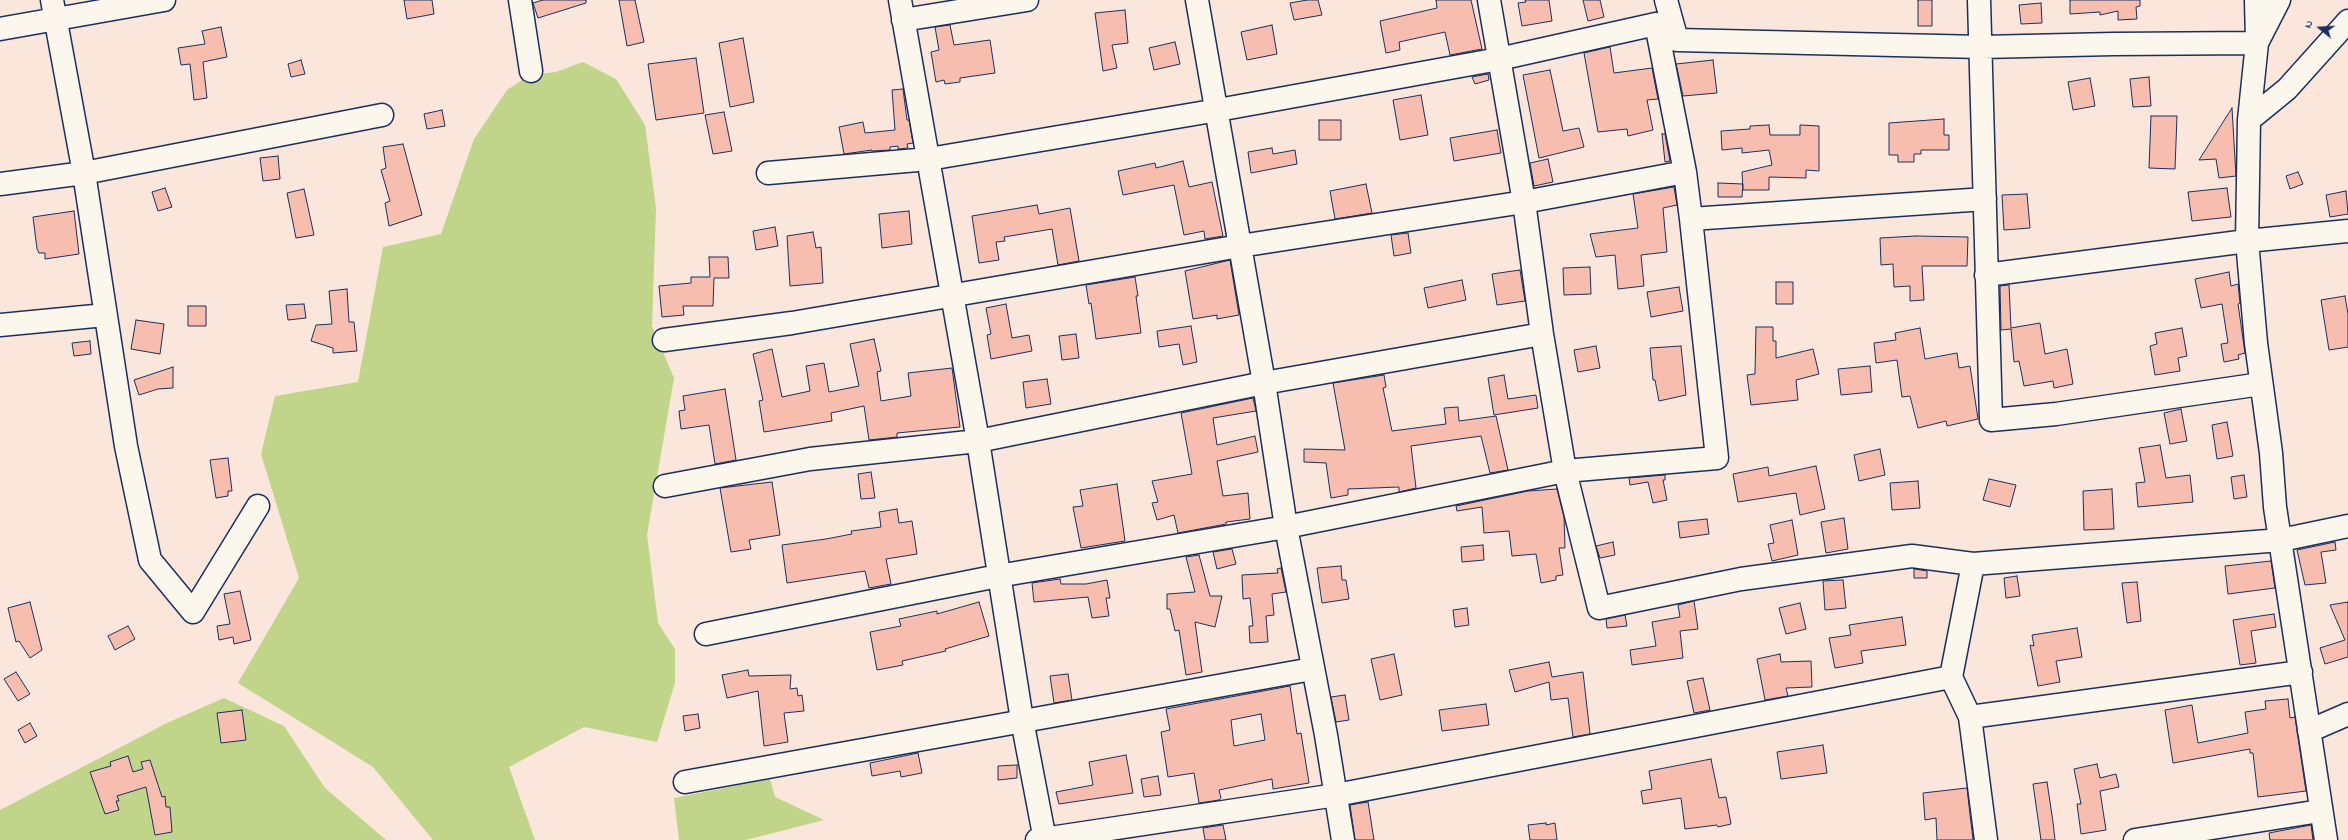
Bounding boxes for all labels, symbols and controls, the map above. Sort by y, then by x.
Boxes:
north arrow [2300,8,2340,48]
text: N [2300,18,2317,30]

